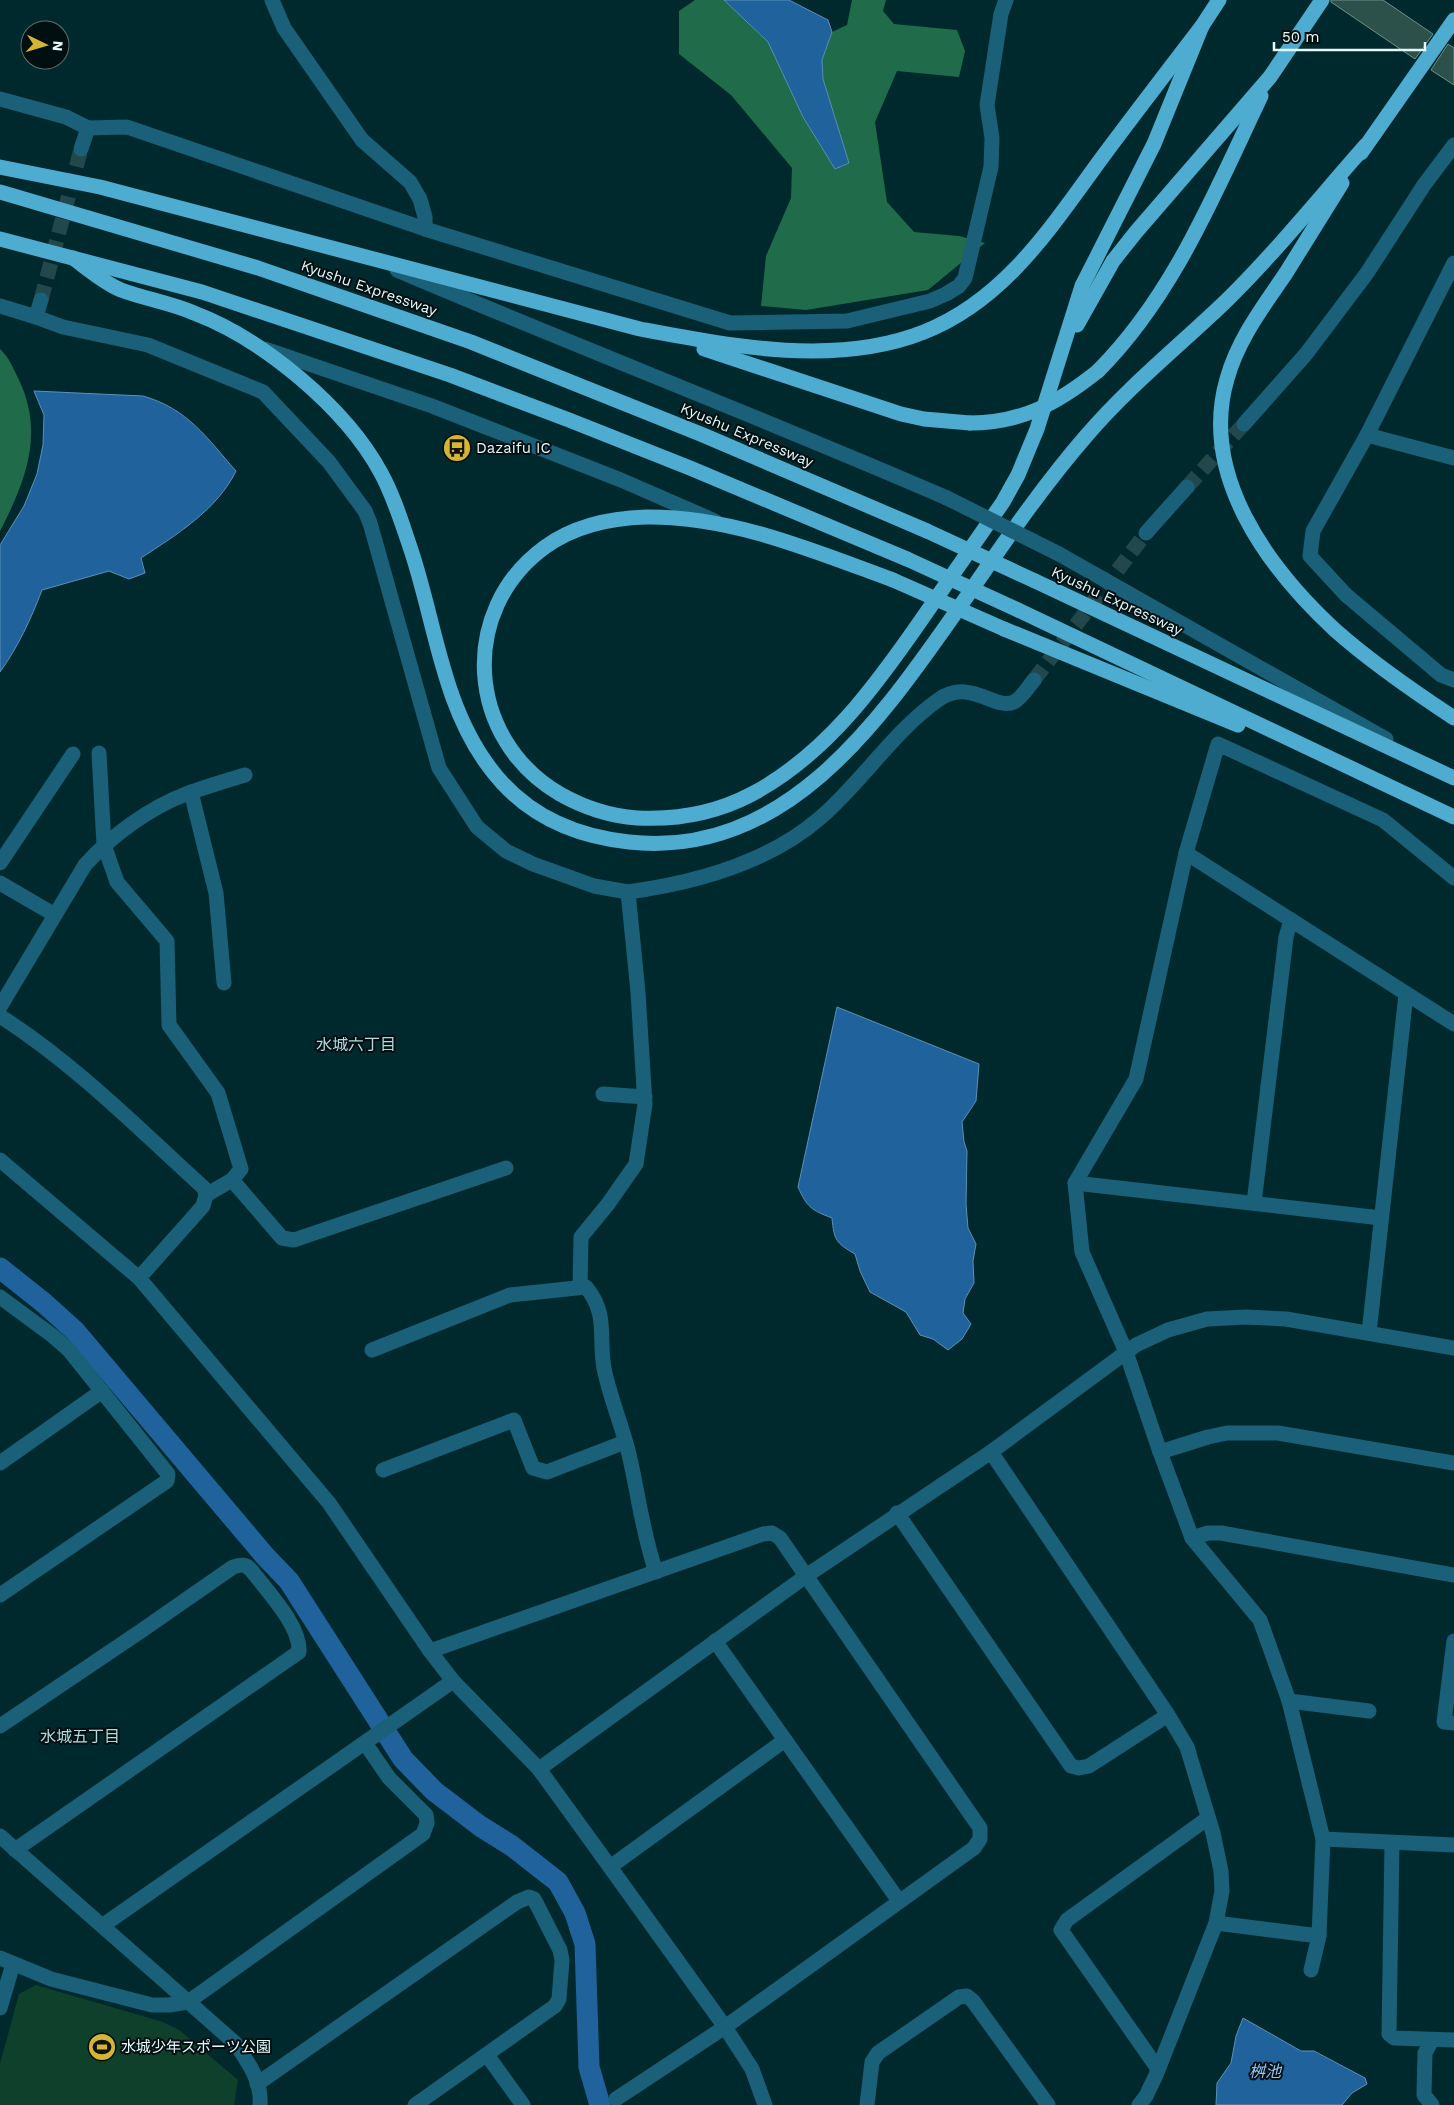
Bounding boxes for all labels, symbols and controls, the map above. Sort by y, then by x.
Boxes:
north arrow [20,20,70,70]
scale bar [1274,20,1425,52]
text: 50 m [1282,28,1319,46]
text: N [50,40,66,52]
street label: Kyushu Expressway [299,256,440,320]
street label: Kyushu Expressway [678,399,816,471]
bus stop icon: Dazaifu IC [442,433,472,463]
place label: Dazaifu IC [476,439,551,457]
street label: Kyushu Expressway [1049,563,1186,639]
district label: 水城六丁目 [316,1035,396,1054]
district label: 水城五丁目 [40,1727,120,1746]
sports icon: 水城少年スポーツ公園 [87,2032,117,2062]
place label: 水城少年スポーツ公園 [121,2038,271,2056]
water label: 桝池 [1249,2062,1283,2081]

